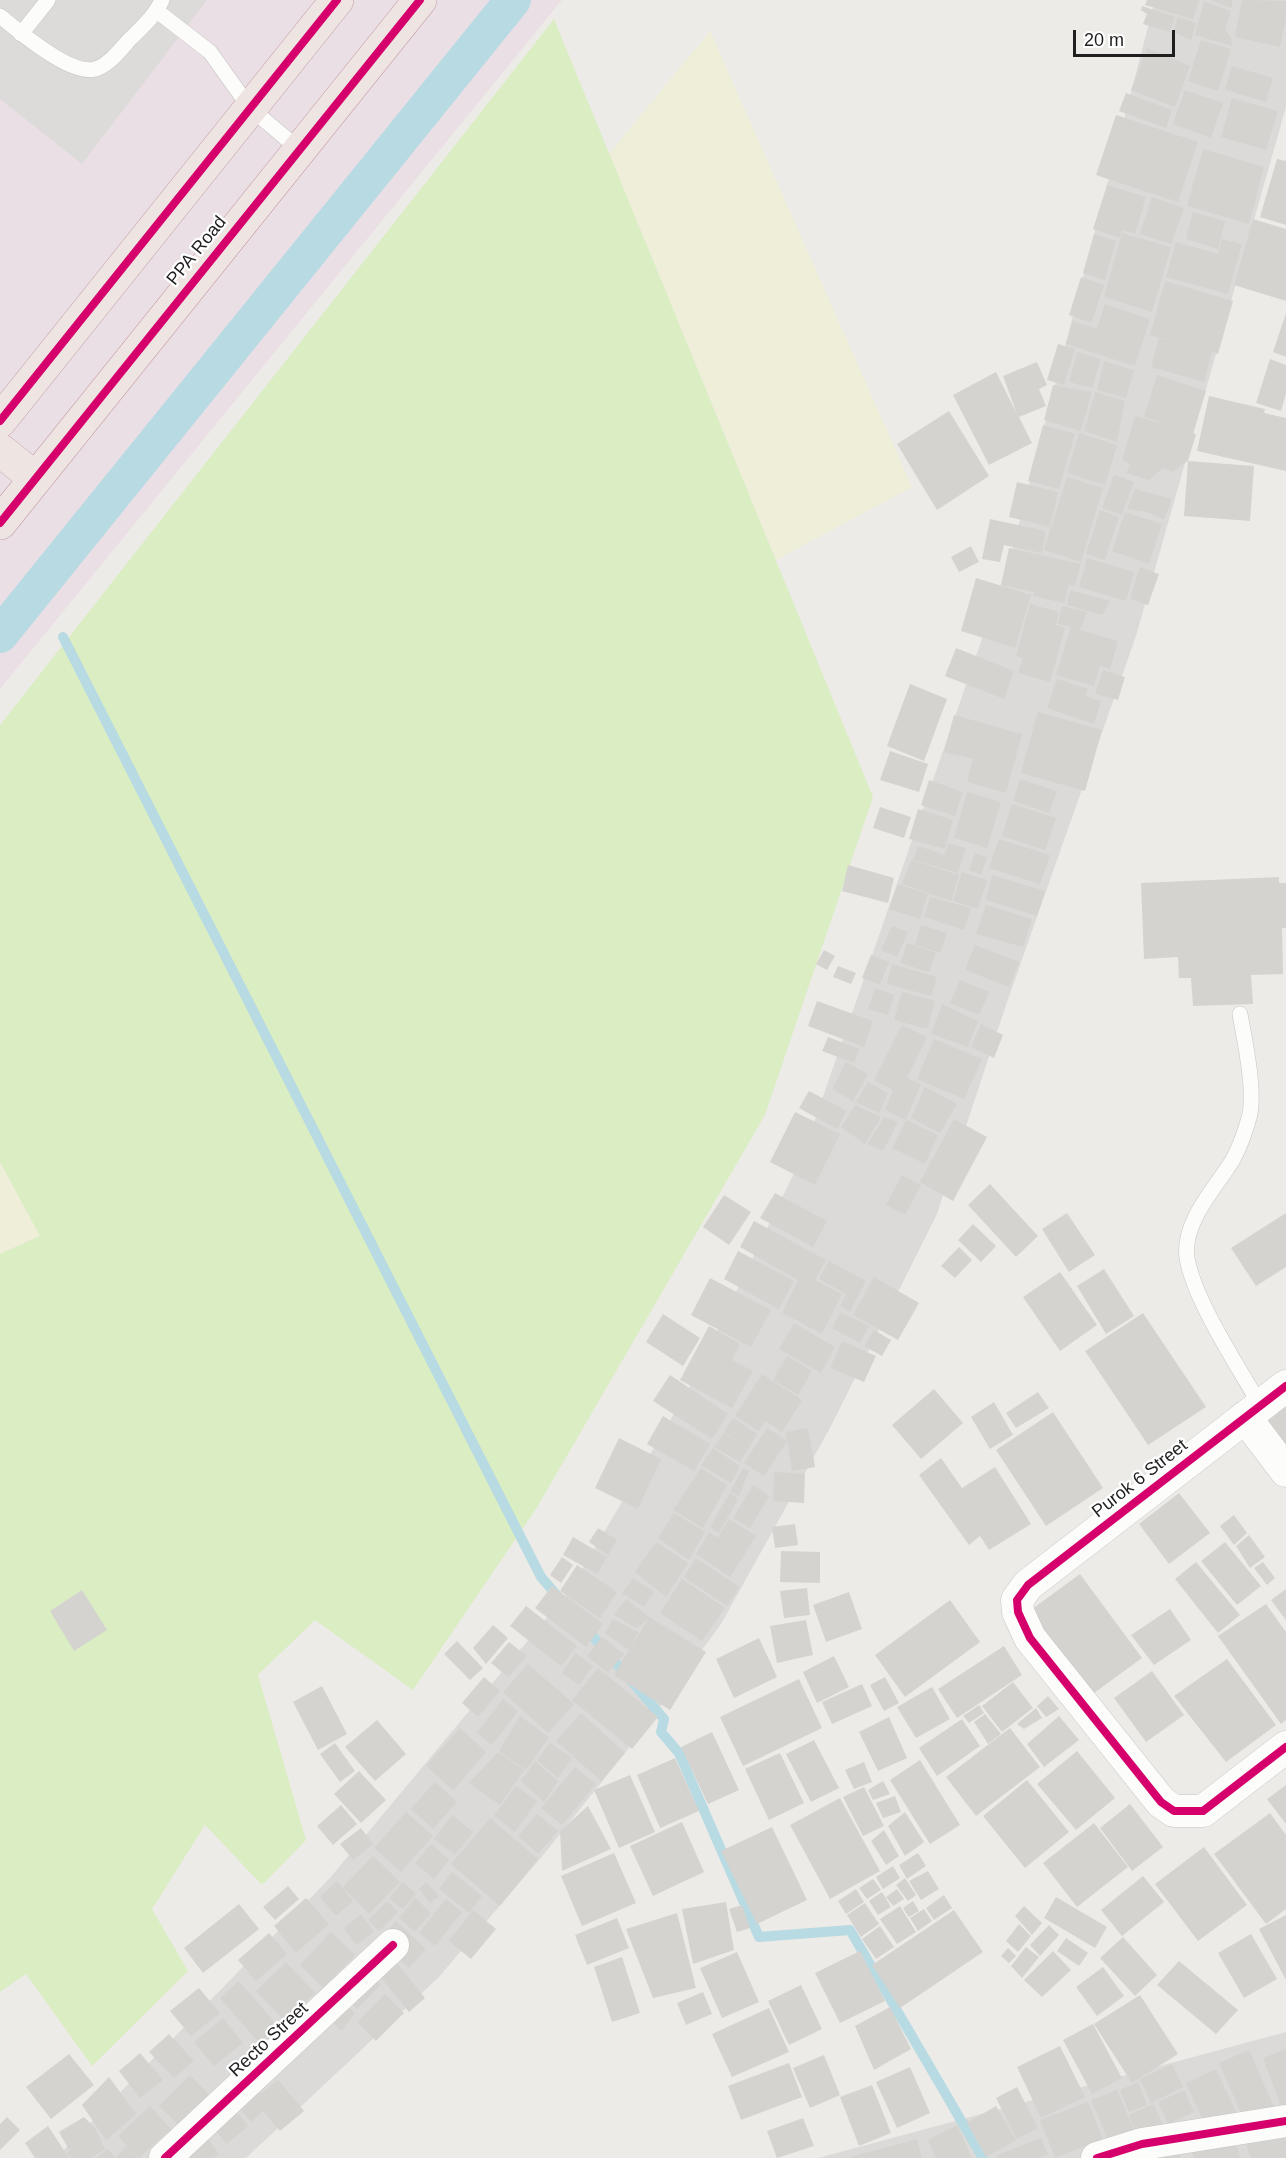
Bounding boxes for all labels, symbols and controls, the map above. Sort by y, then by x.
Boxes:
scale bar [1076,18,1178,56]
text: 20 m [1084,30,1124,50]
street label: PPA Road [163,212,231,290]
street label: Purok 6 Street [1088,1435,1192,1523]
street label: Recto Street [225,1998,313,2082]

